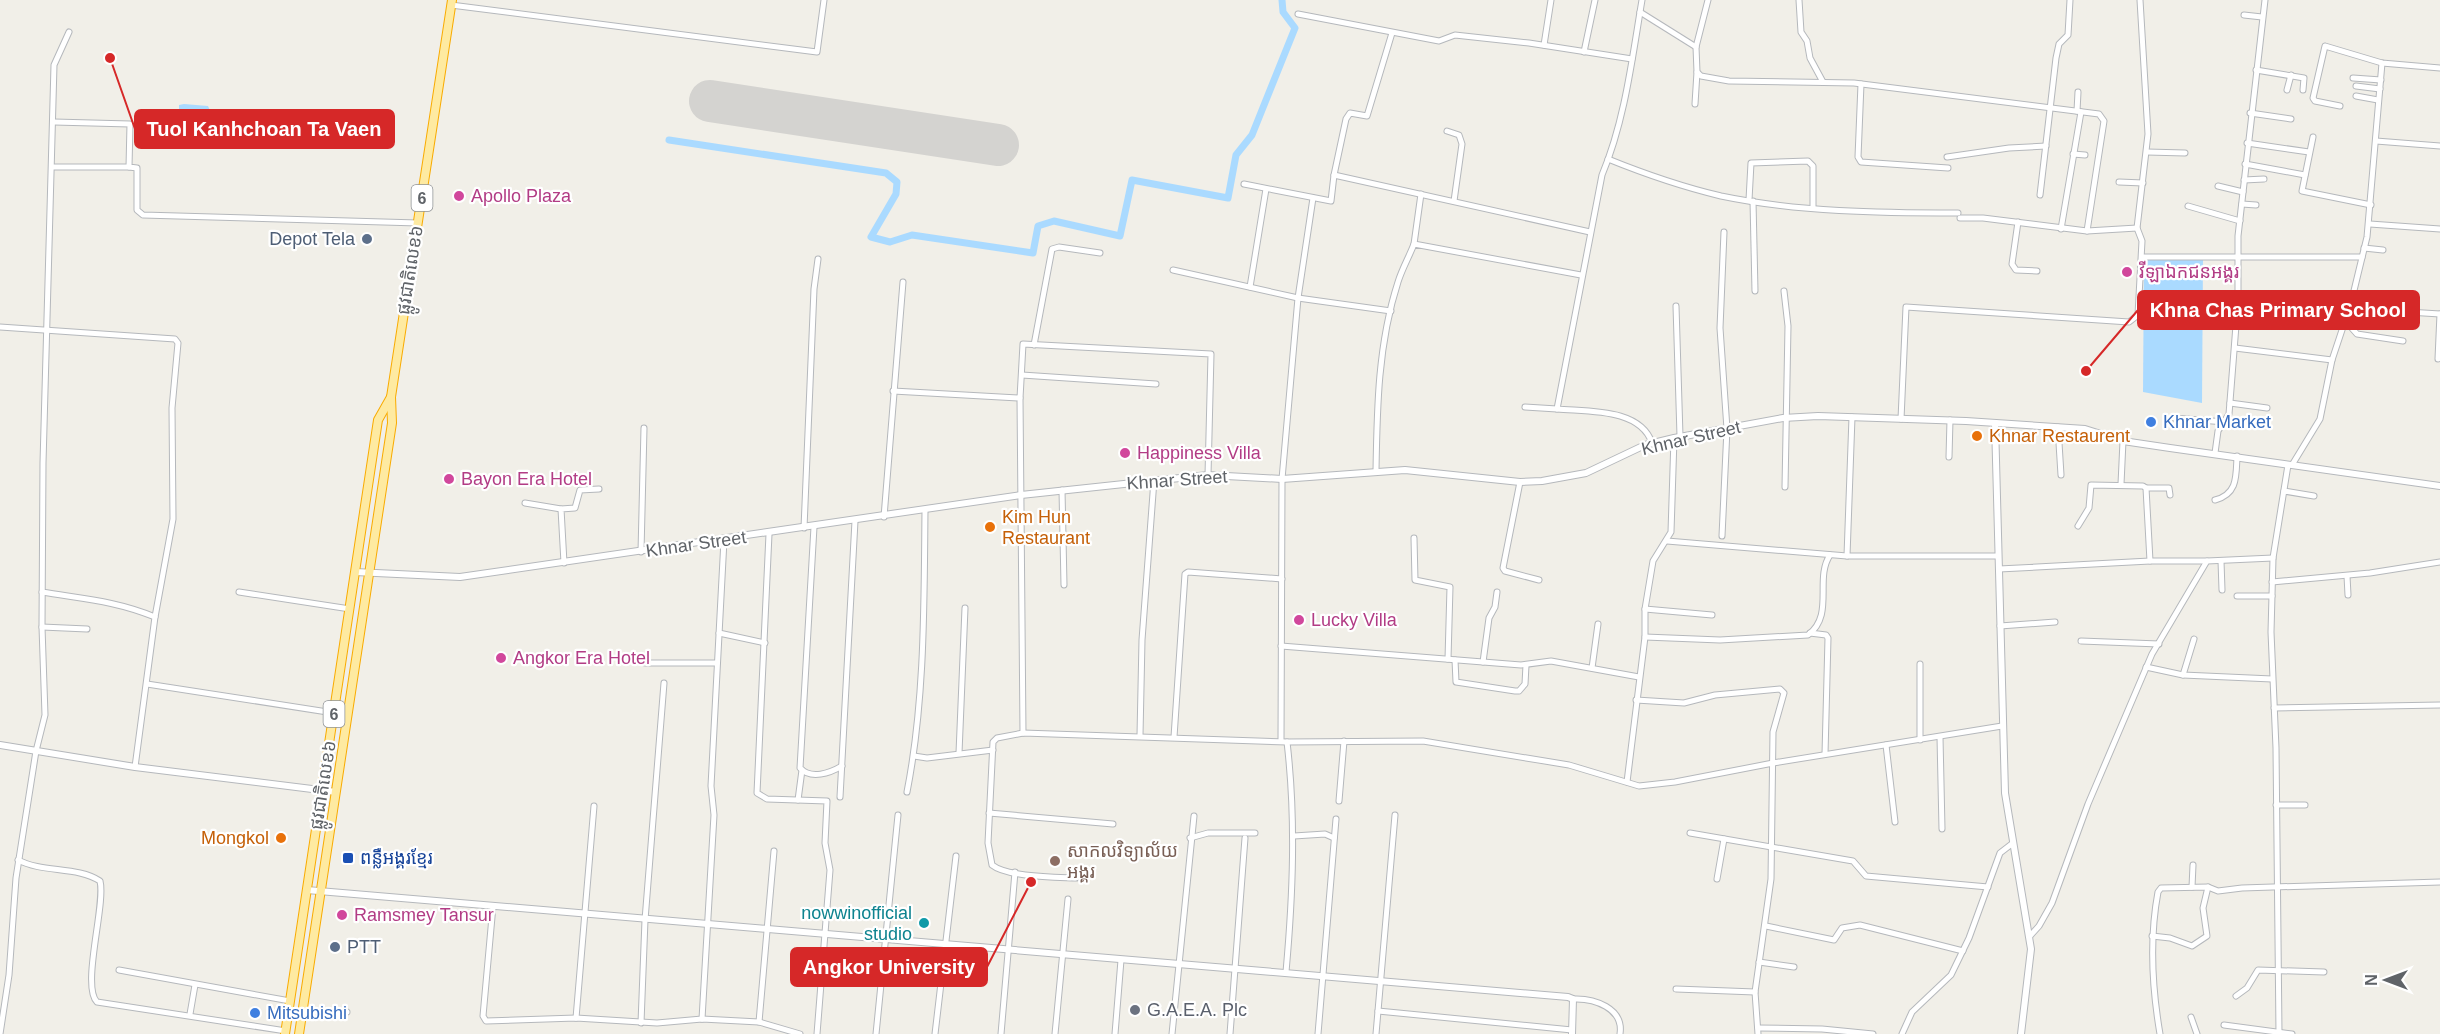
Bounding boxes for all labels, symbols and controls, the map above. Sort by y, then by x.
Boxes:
callout: Tuol Kanhchoan Ta Vaen [135,110,394,148]
text: Tuol Kanhchoan Ta Vaen [147,118,381,140]
road number: 6 [412,185,432,211]
place label: Apollo Plaza [471,186,572,206]
marker: Apollo Plaza [452,189,466,203]
street label: ផ្លូវជាតិលេខ៦ [393,224,433,317]
place label: Depot Tela [269,229,356,249]
marker: Depot Tela [360,232,374,246]
place label: វីឡាឯកជនអង្គរ [2138,260,2239,283]
marker: វីឡាឯកជនអង្គរ [2120,265,2134,279]
callout: Khna Chas Primary School [2138,291,2419,329]
text: Khna Chas Primary School [2150,299,2406,321]
place label: Khnar Market [2163,412,2271,432]
marker: Khnar Market [2144,415,2158,429]
street label: Khnar Street [1640,417,1742,459]
place label: Khnar Restaurent [1989,426,2130,446]
marker: Khnar Restaurent [1970,429,1984,443]
place label: Happiness Villa [1137,443,1262,463]
marker: Happiness Villa [1118,446,1132,460]
street label: Khnar Street [1126,466,1228,494]
place label: Bayon Era Hotel [461,469,592,489]
marker: Bayon Era Hotel [442,472,456,486]
place label: Kim Hun Restaurant [1002,507,1090,548]
marker: Kim Hun Restaurant [983,520,997,534]
street label: Khnar Street [645,527,747,561]
place label: Lucky Villa [1311,610,1398,630]
marker: Lucky Villa [1292,613,1306,627]
place label: Angkor Era Hotel [513,648,650,668]
marker: Angkor Era Hotel [494,651,508,665]
road number: 6 [324,701,344,727]
street label: ផ្លូវជាតិលេខ៦ [306,739,346,832]
place label: Mongkol [201,828,269,848]
marker: Mongkol [274,831,288,845]
place label: សាកលវិទ្យាល័យ អង្គរ [1067,840,1178,883]
place label: ពន្លឺអង្គរខ្មែរ [360,848,433,869]
marker: ពន្លឺអង្គរខ្មែរ [341,851,355,865]
marker: សាកលវិទ្យាល័យ អង្គរ [1048,854,1062,868]
place label: nowwinofficial studio [801,903,912,944]
place label: Ramsmey Tansur [354,905,494,925]
marker: Ramsmey Tansur [335,908,349,922]
marker: nowwinofficial studio [917,916,931,930]
place label: PTT [347,937,381,957]
marker: PTT [328,940,342,954]
callout: Angkor University [791,948,987,986]
north arrow [2356,950,2416,1010]
text: Angkor University [803,956,976,978]
text: N [2363,974,2380,986]
place label: G.A.E.A. Plc [1147,1000,1247,1020]
place label: Mitsubishi [267,1003,347,1023]
marker: G.A.E.A. Plc [1128,1003,1142,1017]
marker: Mitsubishi [248,1006,262,1020]

